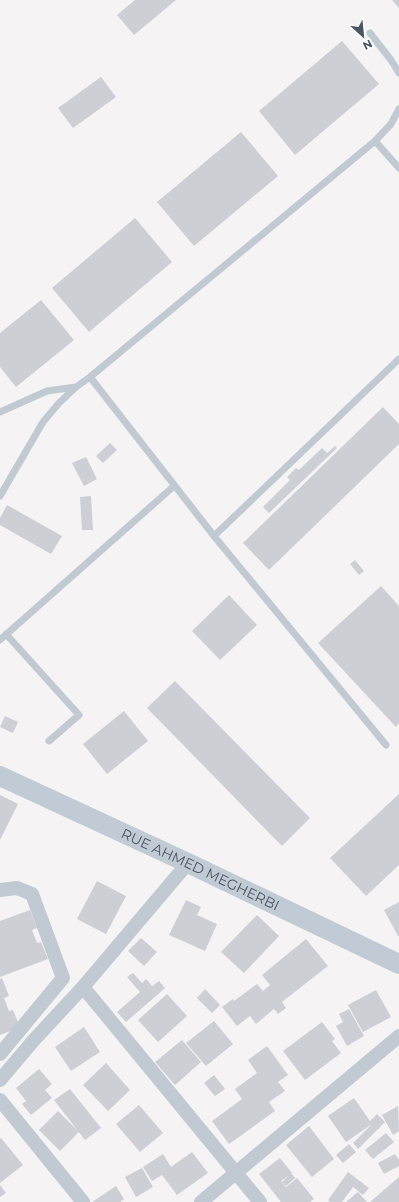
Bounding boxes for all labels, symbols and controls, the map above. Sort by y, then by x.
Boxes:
north arrow [343,16,383,56]
text: N [360,37,375,53]
street label: RUE AHMED MEGHERBI [118,824,282,914]

